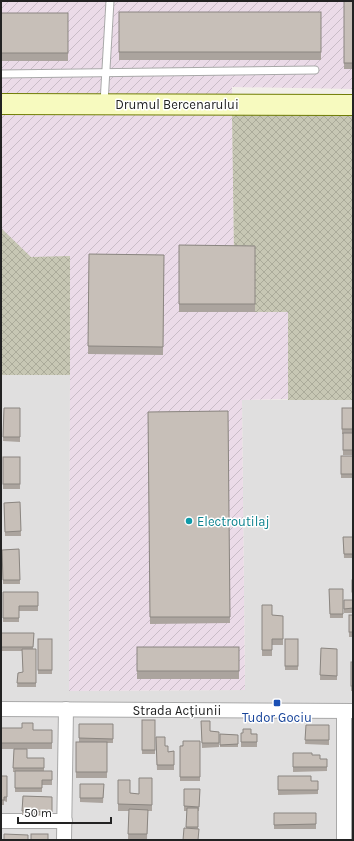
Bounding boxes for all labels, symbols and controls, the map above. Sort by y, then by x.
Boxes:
street label: Drumul Bercenarului [115,97,239,112]
place label: Electroutilaj [197,514,270,529]
marker: Electroutilaj [184,516,194,526]
marker: Tudor Gociu [272,698,282,708]
street label: Strada Acțiunii [133,703,221,718]
place label: Tudor Gociu [242,710,312,725]
scale bar [18,799,111,825]
text: 50 m [24,806,52,820]

